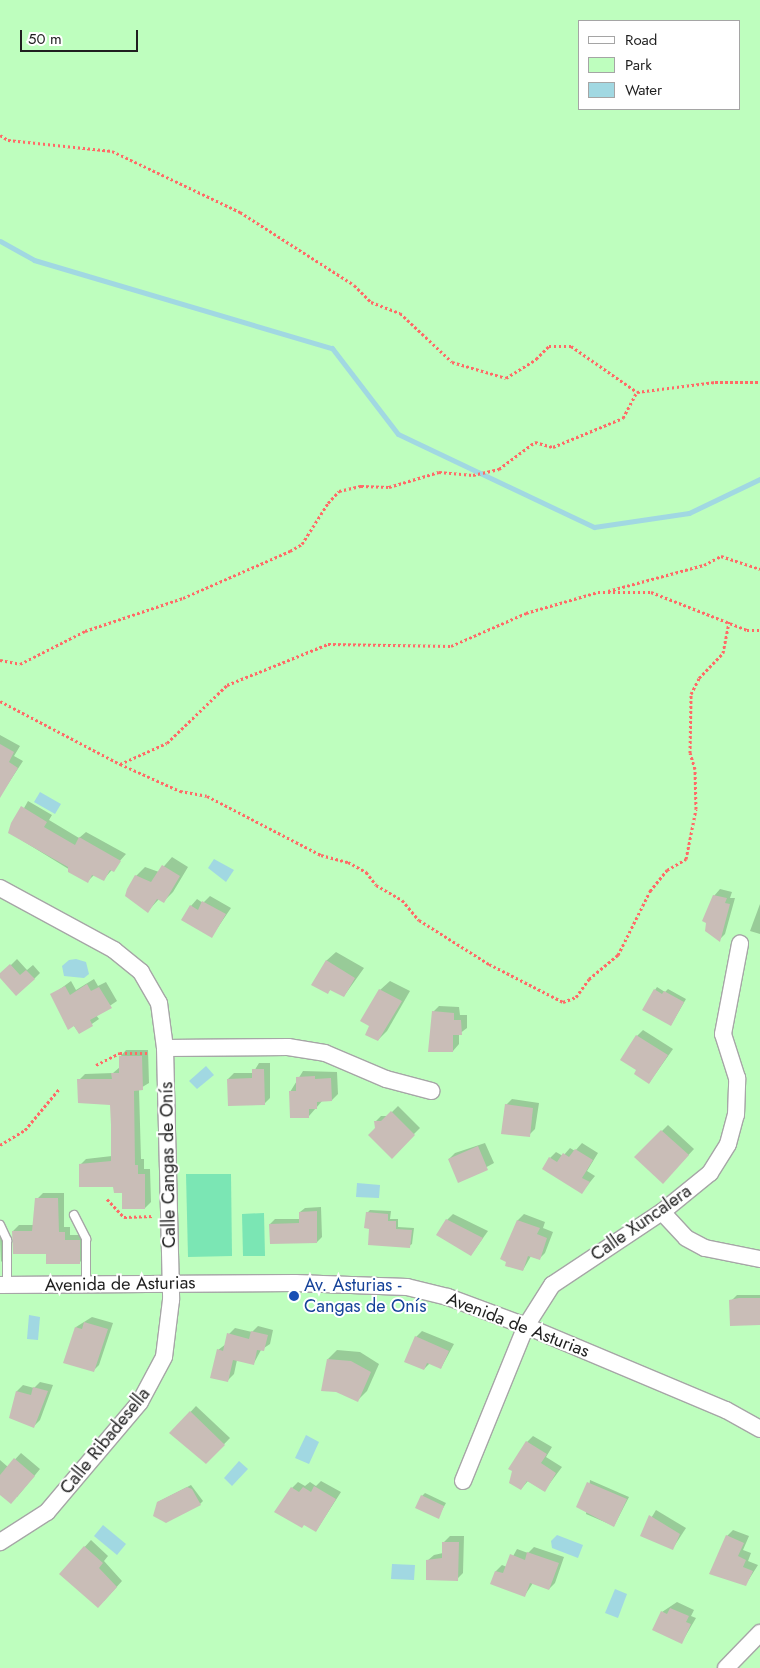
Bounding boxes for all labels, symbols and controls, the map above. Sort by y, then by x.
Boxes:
scale bar [22,20,140,52]
legend [578,20,740,110]
text: 50 m [28,28,62,50]
text: Road [625,29,657,51]
text: Park [625,54,652,76]
text: Water [625,79,662,101]
street label: Calle Cangas de Onís [156,1082,180,1248]
street label: Calle Xuncalera [587,1180,695,1266]
street label: Avenida de Asturias [44,1272,196,1296]
place label: Av. Asturias - Cangas de Onís [304,1275,427,1318]
street label: Avenida de Asturias [444,1288,592,1362]
marker: Av. Asturias - Cangas de Onís [288,1290,300,1302]
street label: Calle Ribadesella [56,1383,154,1499]

